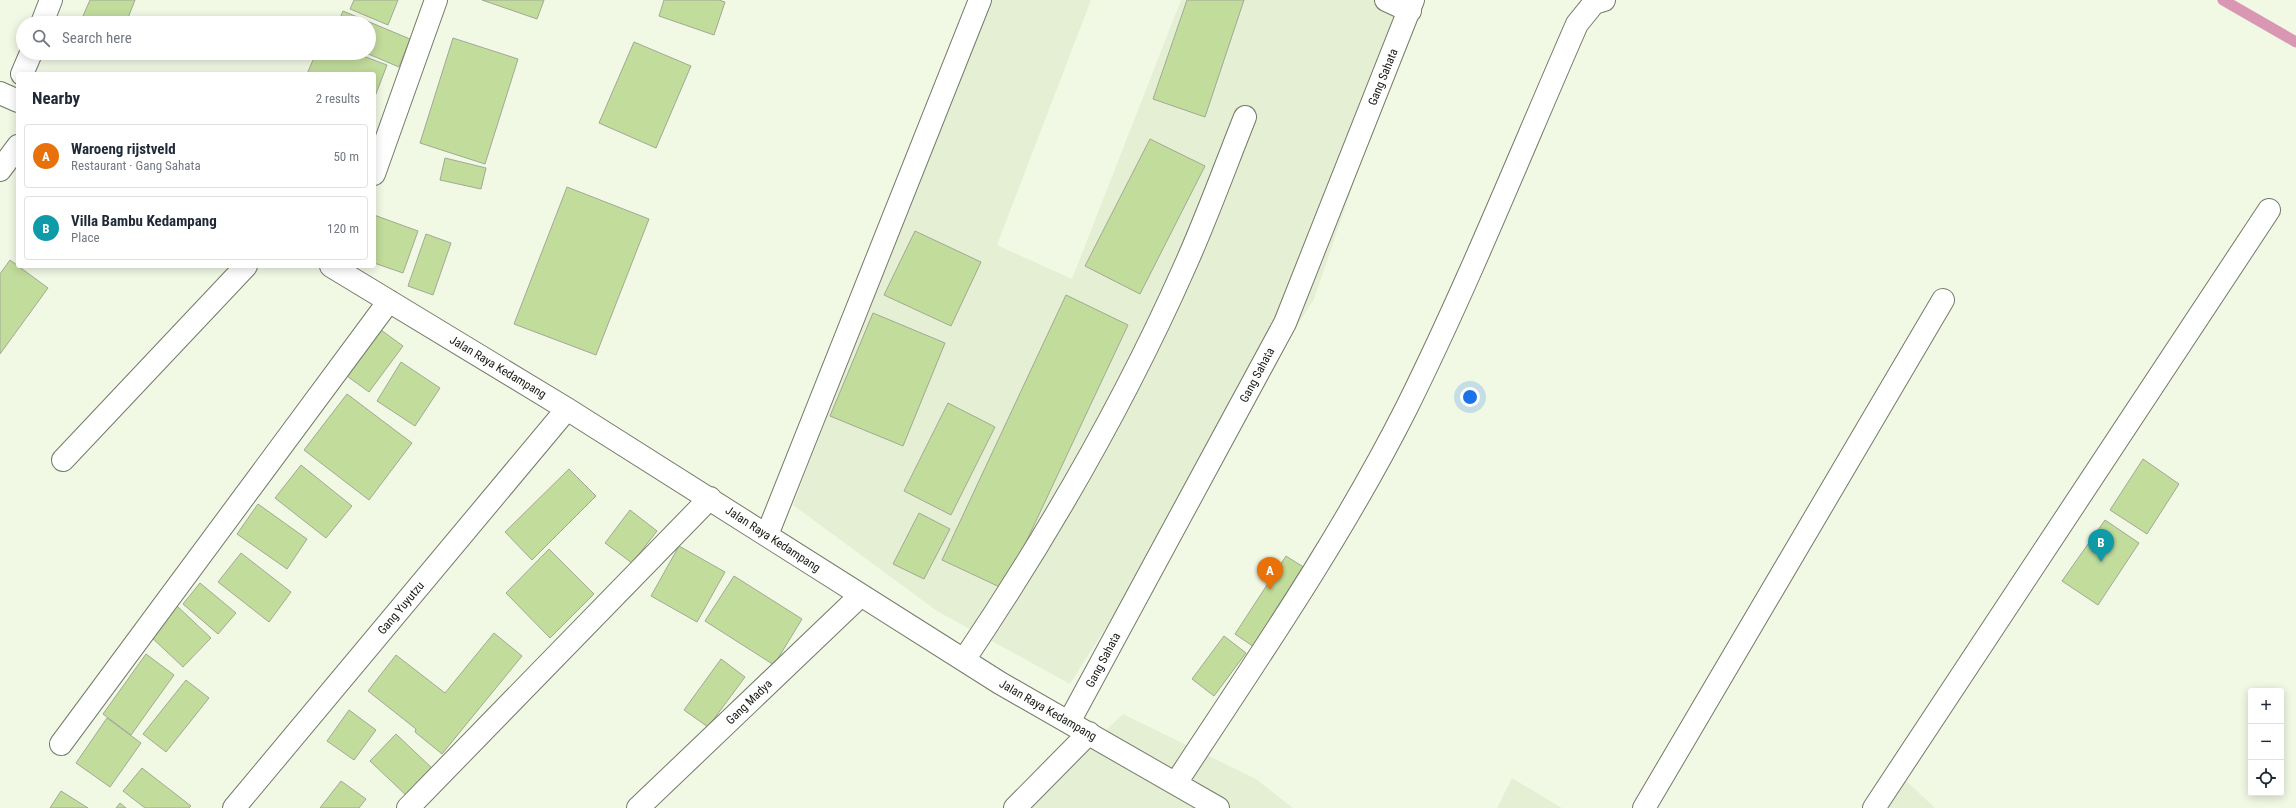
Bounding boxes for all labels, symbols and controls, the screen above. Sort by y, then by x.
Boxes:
search box [16,16,376,60]
icon: search [30,27,52,49]
text: Search here [62,29,132,47]
street label: Gang Sahata [1365,46,1401,108]
text: Nearby [32,88,80,108]
text: 2 results [316,91,360,106]
text: Waroeng rijstveld [71,140,176,158]
text: A [42,149,50,164]
text: 50 m [333,149,359,164]
text: Restaurant · Gang Sahata [71,158,201,173]
text: Villa Bambu Kedampang [71,212,217,230]
text: B [42,221,50,236]
text: 120 m [327,221,359,236]
text: Place [71,230,100,245]
street label: Jalan Raya Kedampang [447,333,549,401]
street label: Gang Sahata [1237,345,1277,405]
your location [1460,387,1480,407]
street label: Jalan Raya Kedampang [723,503,823,575]
pin: B [2088,529,2114,562]
pin: A [1257,557,1283,590]
street label: Gang Yuyutzu [375,579,427,637]
street label: Gang Sahata [1083,630,1123,690]
street label: Gang Madya [723,676,775,727]
street label: Jalan Raya Kedampang [997,676,1099,744]
map controls [2248,688,2284,796]
button: + [2248,688,2284,724]
button: − [2248,724,2284,760]
button: locate [2248,760,2284,796]

